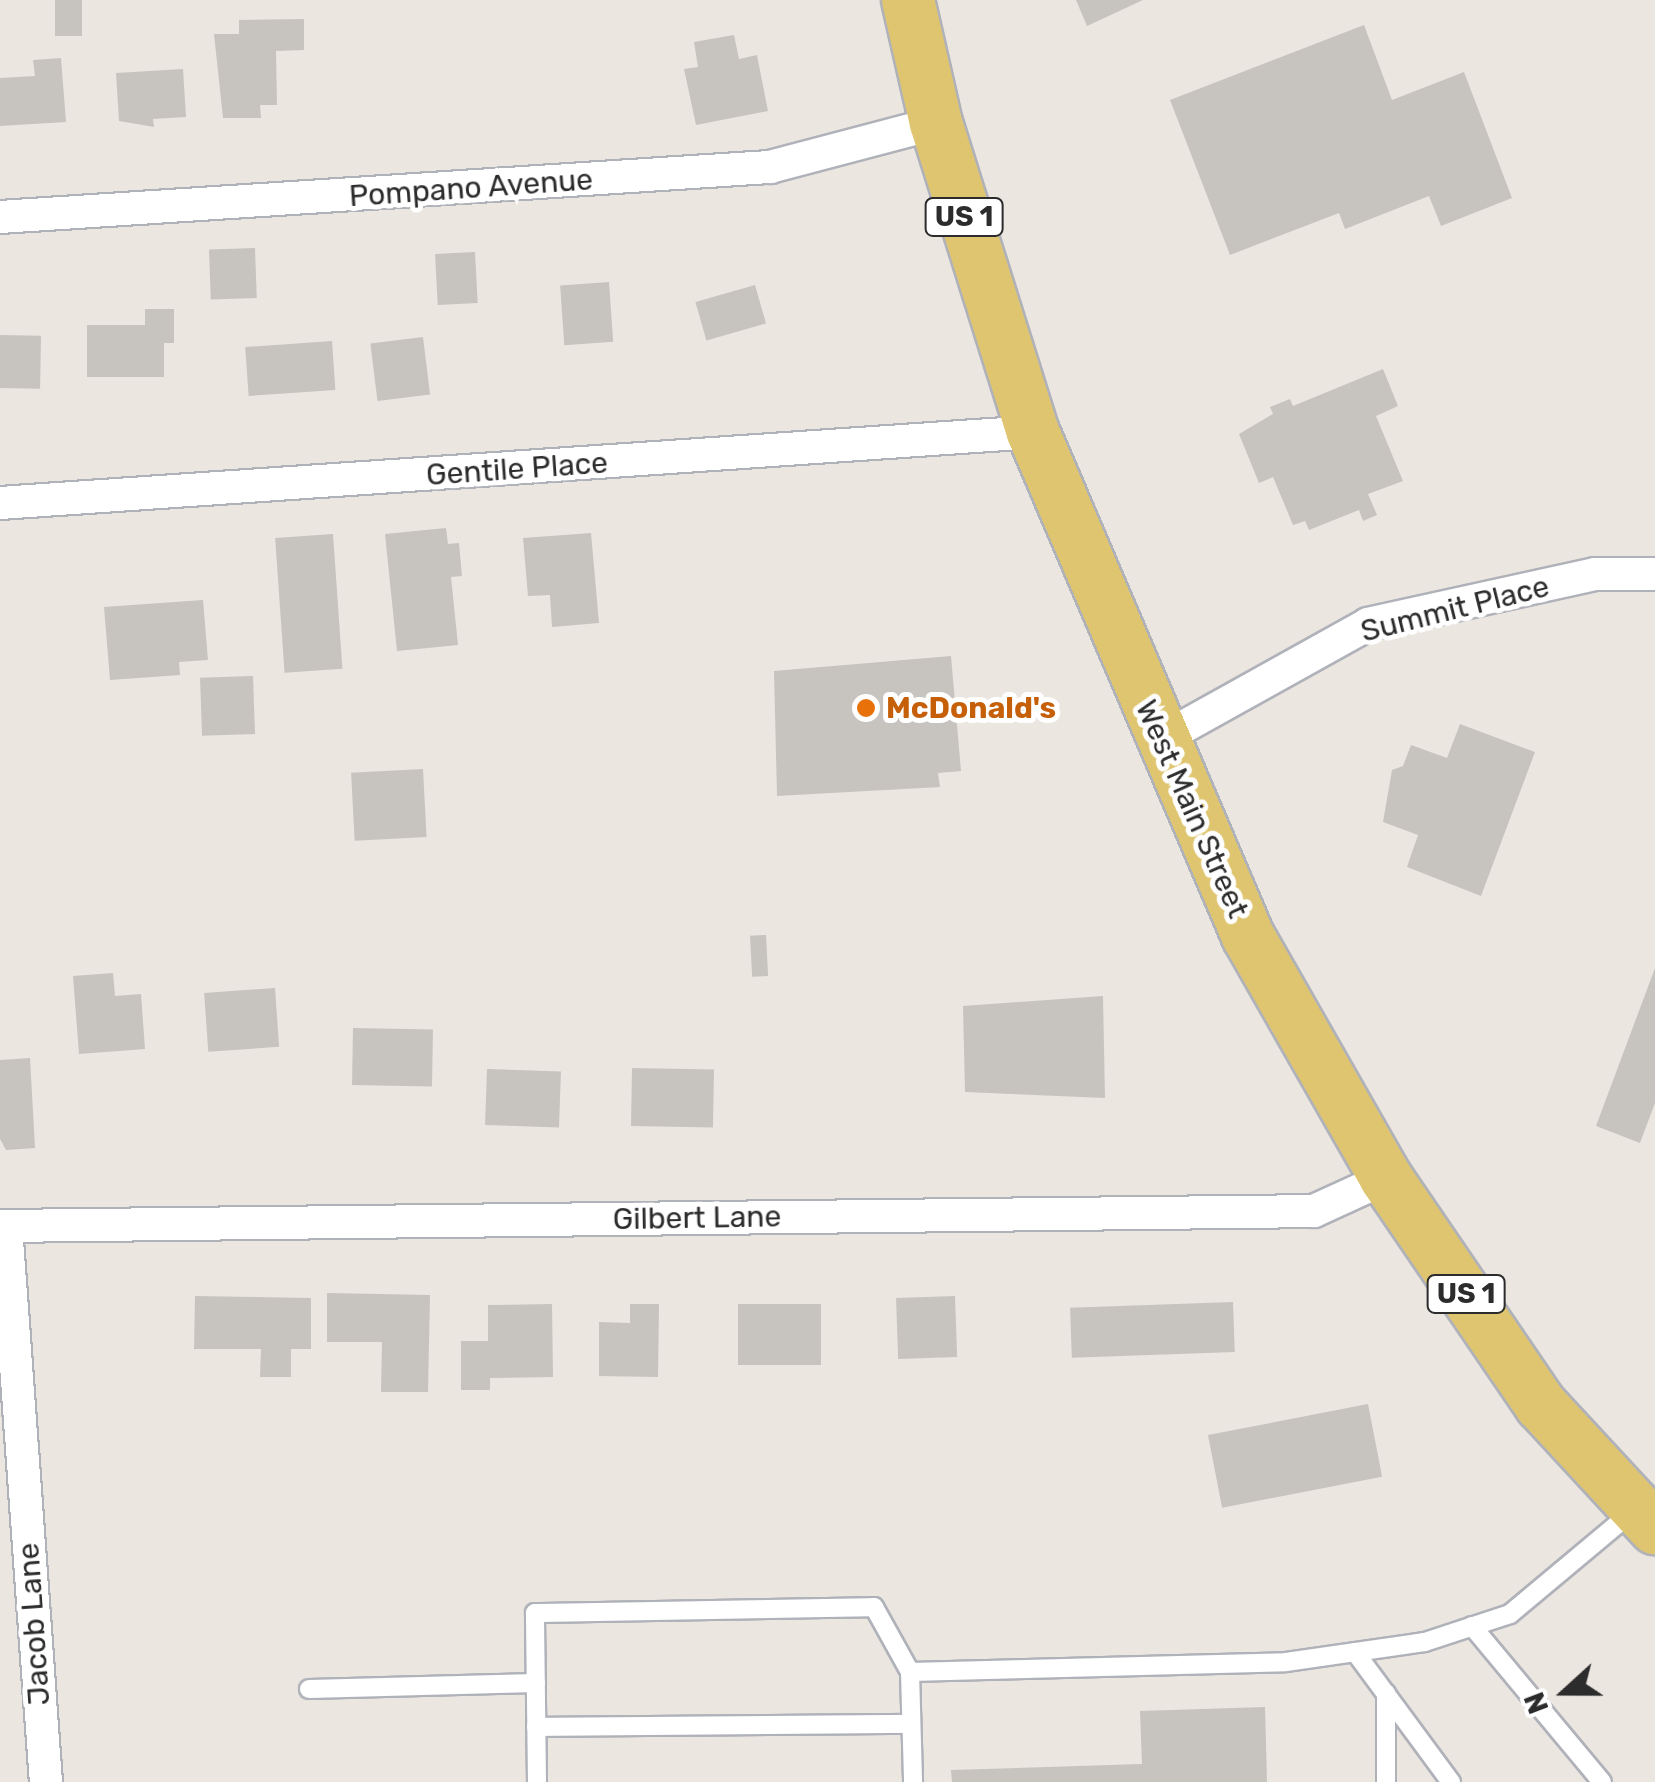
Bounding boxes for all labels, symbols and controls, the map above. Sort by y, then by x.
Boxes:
street label: Pompano Avenue [347,161,595,215]
road number: US 1 [924,194,1004,240]
street label: Gentile Place [425,445,609,493]
street label: Summit Place [1357,568,1553,650]
place label: McDonald's [886,690,1056,726]
street label: West Main Street [1128,695,1256,923]
marker: McDonald's [855,697,877,719]
street label: Gilbert Lane [612,1199,782,1237]
road number: US 1 [1426,1271,1506,1317]
street label: Jacob Lane [10,1542,58,1706]
north arrow [1515,1642,1615,1742]
text: N [1518,1688,1556,1718]

